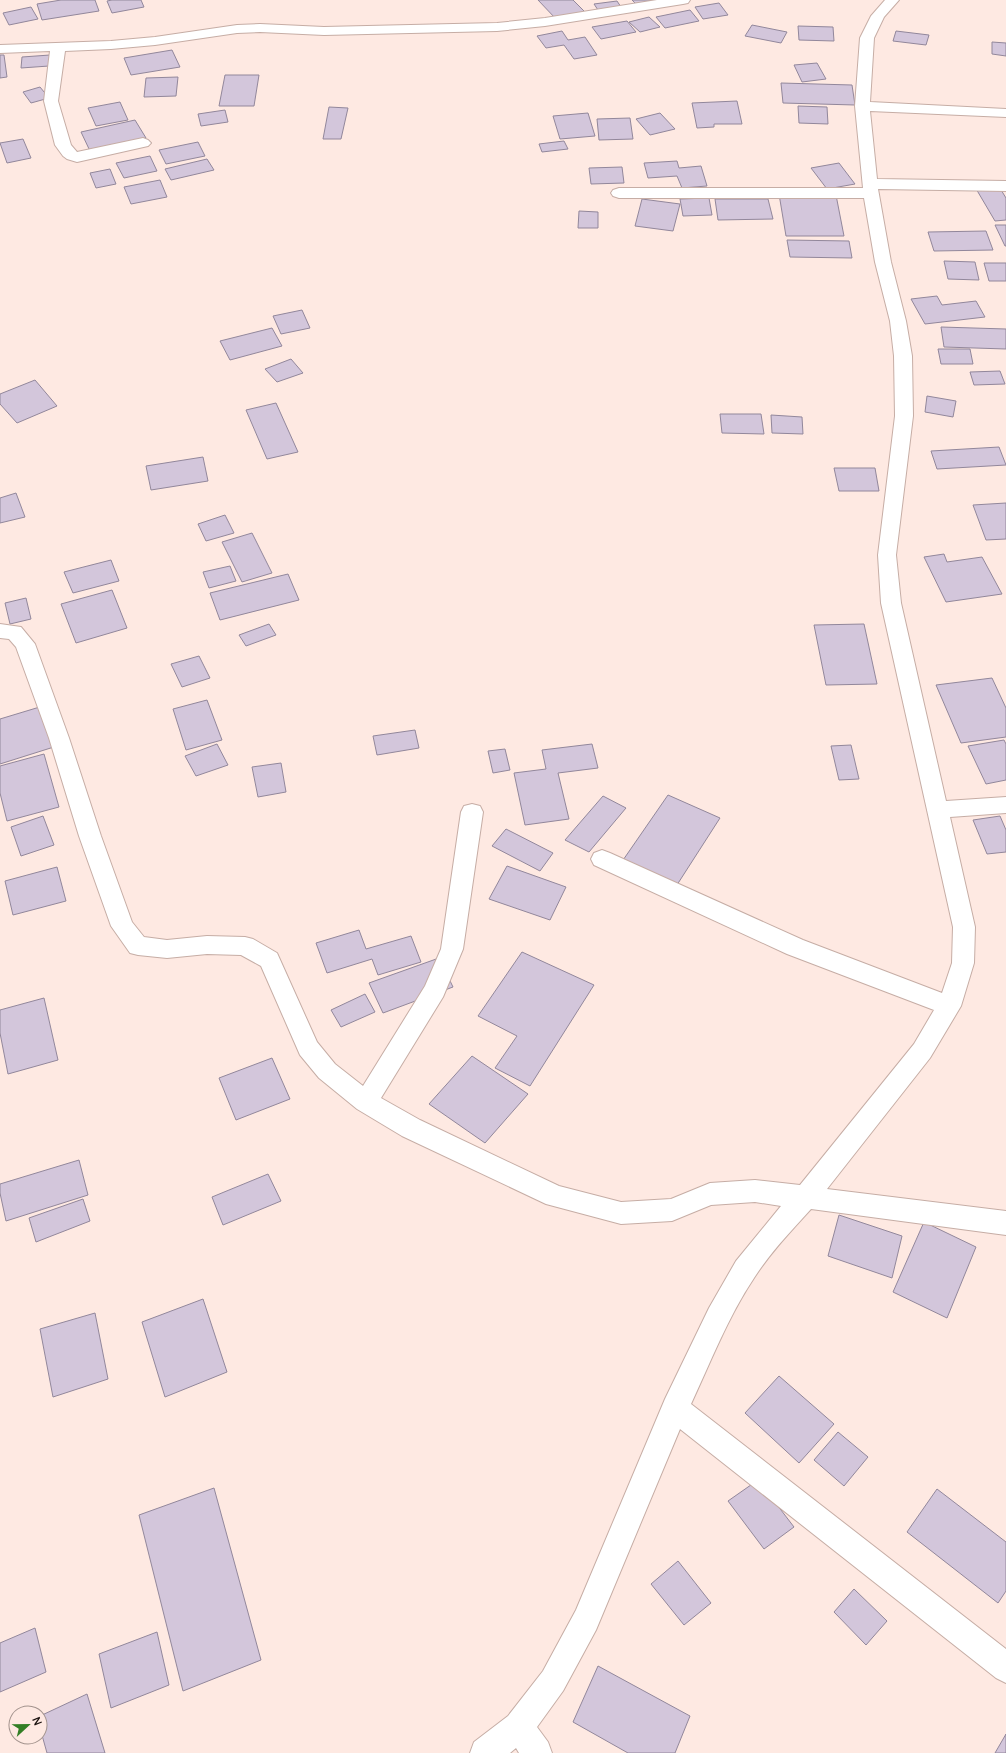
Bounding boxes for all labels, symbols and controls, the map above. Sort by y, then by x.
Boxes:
north arrow [8,1705,48,1745]
text: N [29,1715,46,1728]

